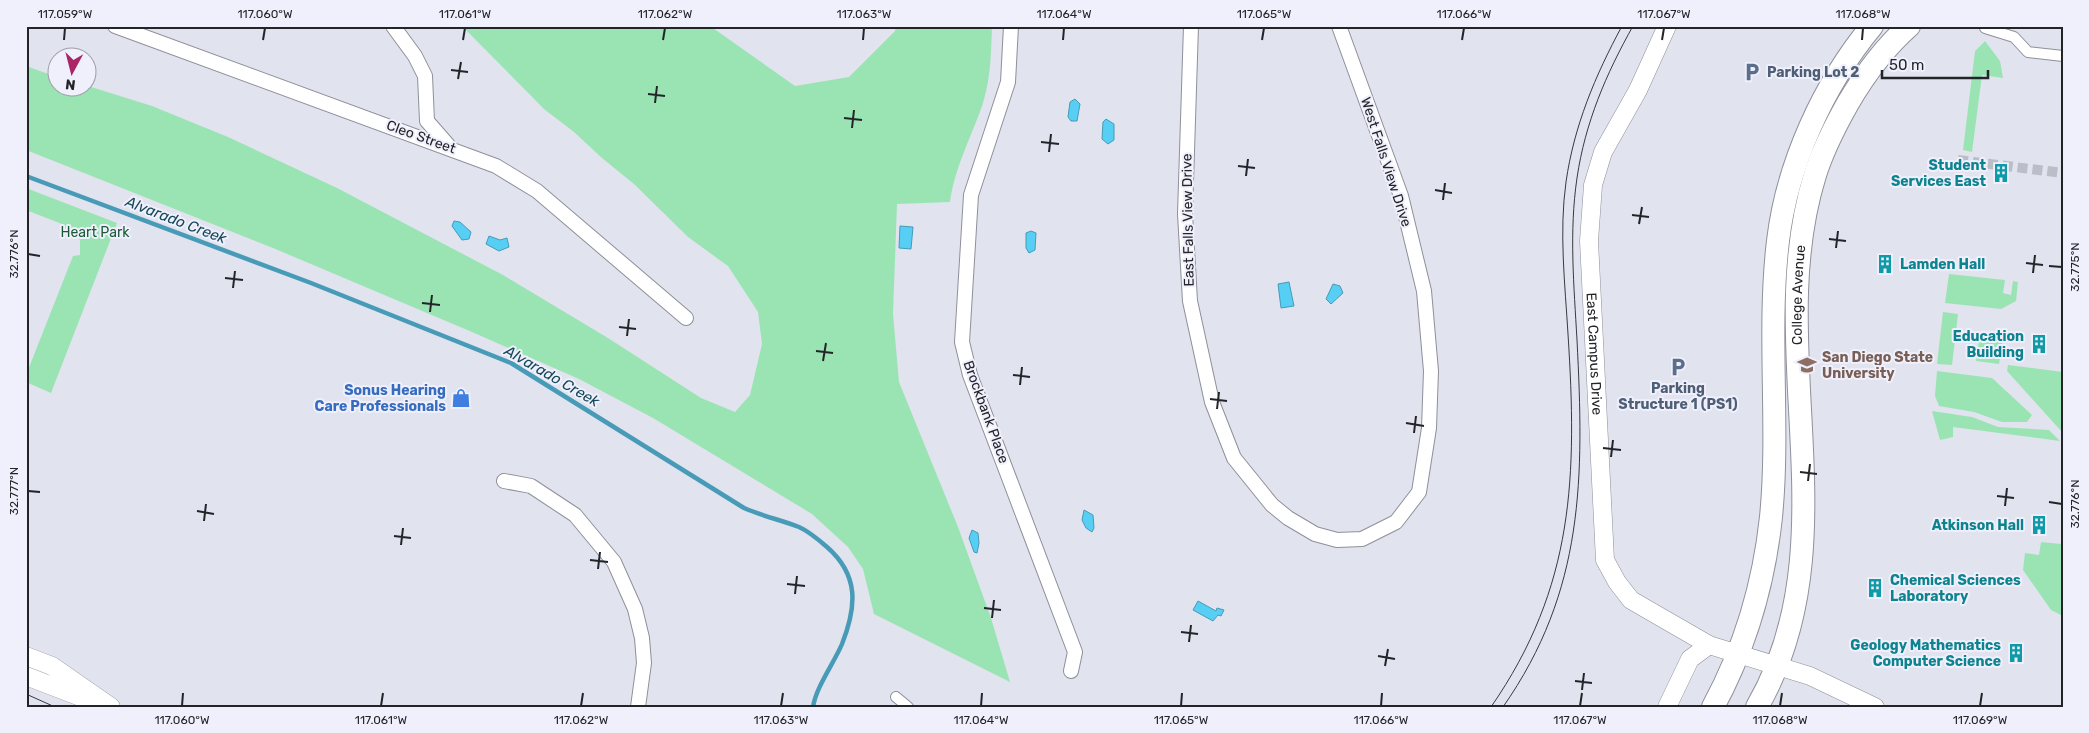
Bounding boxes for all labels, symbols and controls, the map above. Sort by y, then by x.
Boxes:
text: 117.059°W [38,7,93,21]
text: 117.060°W [237,7,293,21]
text: 117.061°W [439,7,492,21]
text: 117.062°W [638,7,693,21]
text: 117.063°W [837,7,892,21]
text: 117.064°W [1036,7,1092,21]
text: 117.065°W [1237,7,1292,21]
text: 117.066°W [1437,7,1492,21]
text: 117.067°W [1637,7,1691,21]
text: 117.068°W [1835,7,1891,21]
north arrow [48,48,98,98]
scale bar [1882,48,1988,80]
text: 50 m [1889,56,1924,74]
parking icon: Parking Lot 2 [1741,61,1763,83]
place label: Parking Lot 2 [1767,64,1859,81]
text: N [64,75,77,93]
street label: West Falls View Drive [1357,95,1415,229]
street label: Cleo Street [384,117,458,158]
street label: East Falls View Drive [1178,153,1198,287]
place label: Student Services East [1891,157,1986,190]
building icon: Student Services East [1990,162,2012,184]
water label: Alvarado Creek [122,192,229,248]
park label: Heart Park [61,224,130,241]
text: 32.776°N [7,229,21,279]
text: 32.775°N [2068,242,2082,292]
street label: College Avenue [1788,244,1809,345]
building icon: Lamden Hall [1874,253,1896,275]
place label: Lamden Hall [1900,256,1985,273]
street label: East Campus Drive [1583,292,1606,416]
place label: Education Building [1953,328,2024,361]
building icon: Education Building [2028,333,2050,355]
water label: Alvarado Creek [500,341,603,411]
place label: San Diego State University [1822,349,1933,382]
school or university icon: San Diego State University [1796,354,1818,376]
parking icon: Parking Structure 1 (PS1) [1667,356,1689,378]
street label: Brockbank Place [959,358,1013,466]
place label: Parking Structure 1 (PS1) [1618,380,1738,413]
place label: Sonus Hearing Care Professionals [315,382,446,415]
shop icon: Sonus Hearing Care Professionals [450,387,472,409]
text: 32.777°N [7,467,21,515]
text: 32.776°N [2068,479,2082,529]
building icon: Atkinson Hall [2028,514,2050,536]
place label: Atkinson Hall [1932,517,2024,534]
place label: Chemical Sciences Laboratory [1890,572,2021,605]
building icon: Chemical Sciences Laboratory [1864,577,1886,599]
place label: Geology Mathematics Computer Science [1850,637,2001,670]
building icon: Geology Mathematics Computer Science [2005,642,2027,664]
text: 117.060°W [154,713,210,727]
text: 117.061°W [355,713,408,727]
text: 117.062°W [554,713,609,727]
text: 117.063°W [754,713,809,727]
text: 117.064°W [953,713,1009,727]
text: 117.065°W [1154,713,1209,727]
text: 117.066°W [1354,713,1409,727]
text: 117.067°W [1553,713,1607,727]
text: 117.068°W [1752,713,1808,727]
text: 117.069°W [1953,713,2008,727]

